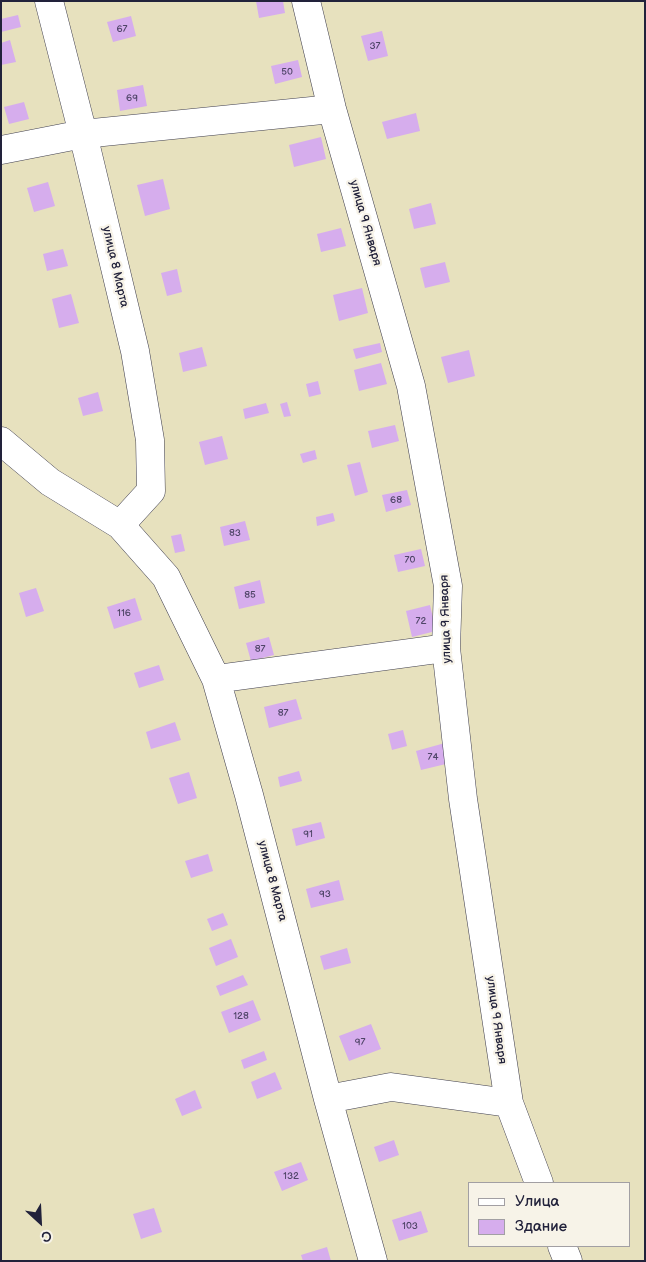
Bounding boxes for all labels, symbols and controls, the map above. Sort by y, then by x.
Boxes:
house number: 67 [116,23,128,35]
house number: 37 [369,40,381,52]
house number: 50 [281,66,293,78]
house number: 69 [126,92,138,104]
street label: улица 9 Января [346,178,384,268]
street label: улица 8 Марта [99,225,131,309]
house number: 68 [390,494,402,506]
house number: 83 [229,527,241,539]
house number: 70 [405,554,415,566]
street label: улица 9 Января [437,574,455,664]
house number: 85 [244,589,256,601]
house number: 116 [117,607,131,619]
house number: 72 [416,615,426,627]
house number: 87 [255,643,265,655]
house number: 87 [278,707,288,719]
house number: 74 [427,751,439,763]
house number: 91 [303,828,313,840]
street label: улица 8 Марта [254,839,290,923]
house number: 93 [319,888,331,900]
street label: улица 9 Января [483,975,509,1065]
house number: 128 [233,1010,249,1022]
house number: 97 [355,1036,365,1048]
house number: 132 [283,1170,299,1182]
legend [468,1182,631,1247]
text: Улица [515,1192,559,1211]
north arrow [15,1197,65,1247]
text: Здание [515,1217,567,1236]
house number: 103 [402,1220,418,1232]
text: С [39,1226,55,1246]

